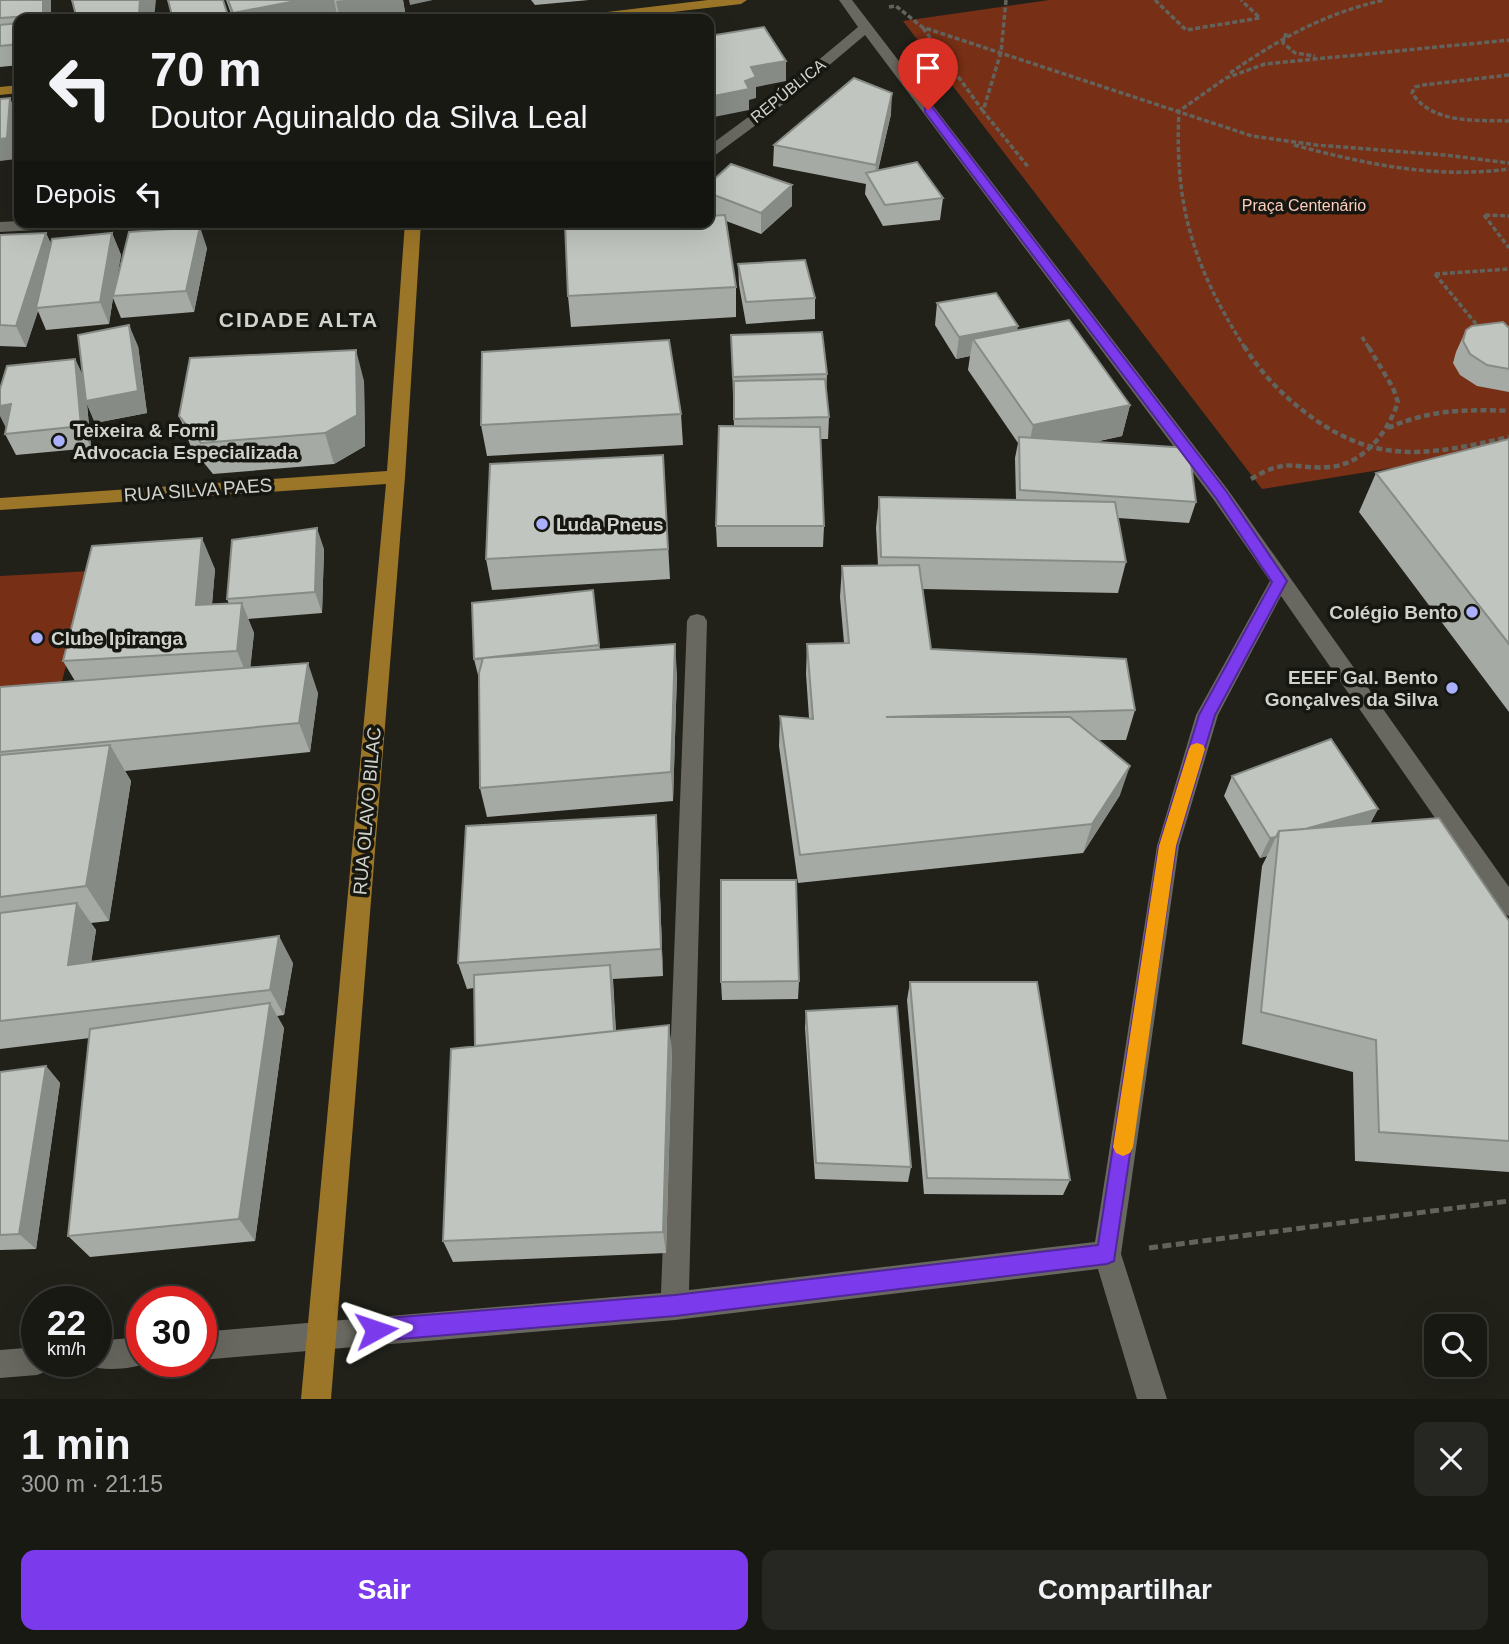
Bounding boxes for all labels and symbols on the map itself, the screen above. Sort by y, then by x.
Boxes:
pin [898,38,958,110]
street label: REPÚBLICA [747,55,829,126]
park label: Praça Centenário [1242,197,1366,214]
district label: CIDADE ALTA [219,308,379,331]
place label: Teixeira & Forni Advocacia Especializada [73,420,298,463]
marker: Teixeira & Forni Advocacia Especializada [51,433,67,449]
street label: RUA SILVA PAES [123,474,273,506]
place label: Luda Pneus [556,514,664,535]
marker: Luda Pneus [534,516,550,532]
place label: Colégio Bento [1329,602,1458,623]
marker: Colégio Bento [1464,604,1480,620]
place label: Clube Ipiranga [51,628,183,649]
marker: Clube Ipiranga [29,630,45,646]
place label: EEEF Gal. Bento Gonçalves da Silva [1265,667,1438,710]
marker: EEEF Gal. Bento Gonçalves da Silva [1444,680,1460,696]
street label: RUA OLAVO BILAC [349,726,385,896]
speed limit sign: 30 [126,1286,217,1377]
position arrow [339,1293,413,1367]

